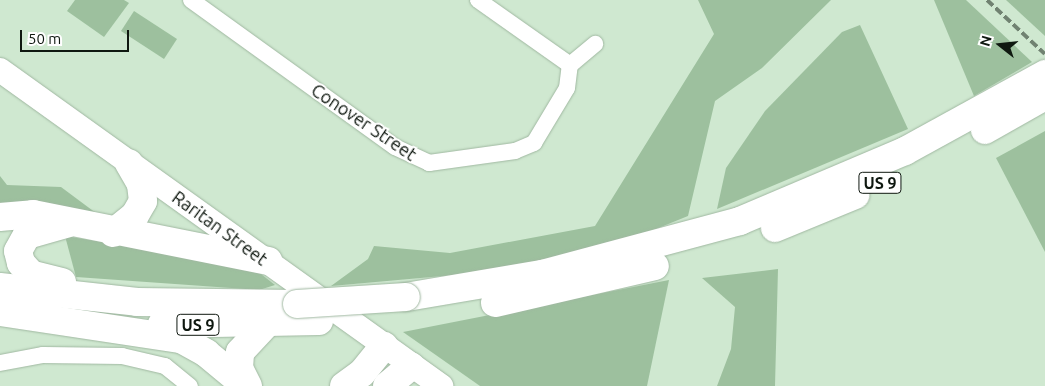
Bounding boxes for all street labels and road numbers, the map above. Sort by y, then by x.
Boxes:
street label: Conover Street [307,79,421,165]
road number: US 9 [858,170,902,197]
street label: Raritan Street [168,186,272,270]
road number: US 9 [176,312,220,338]

